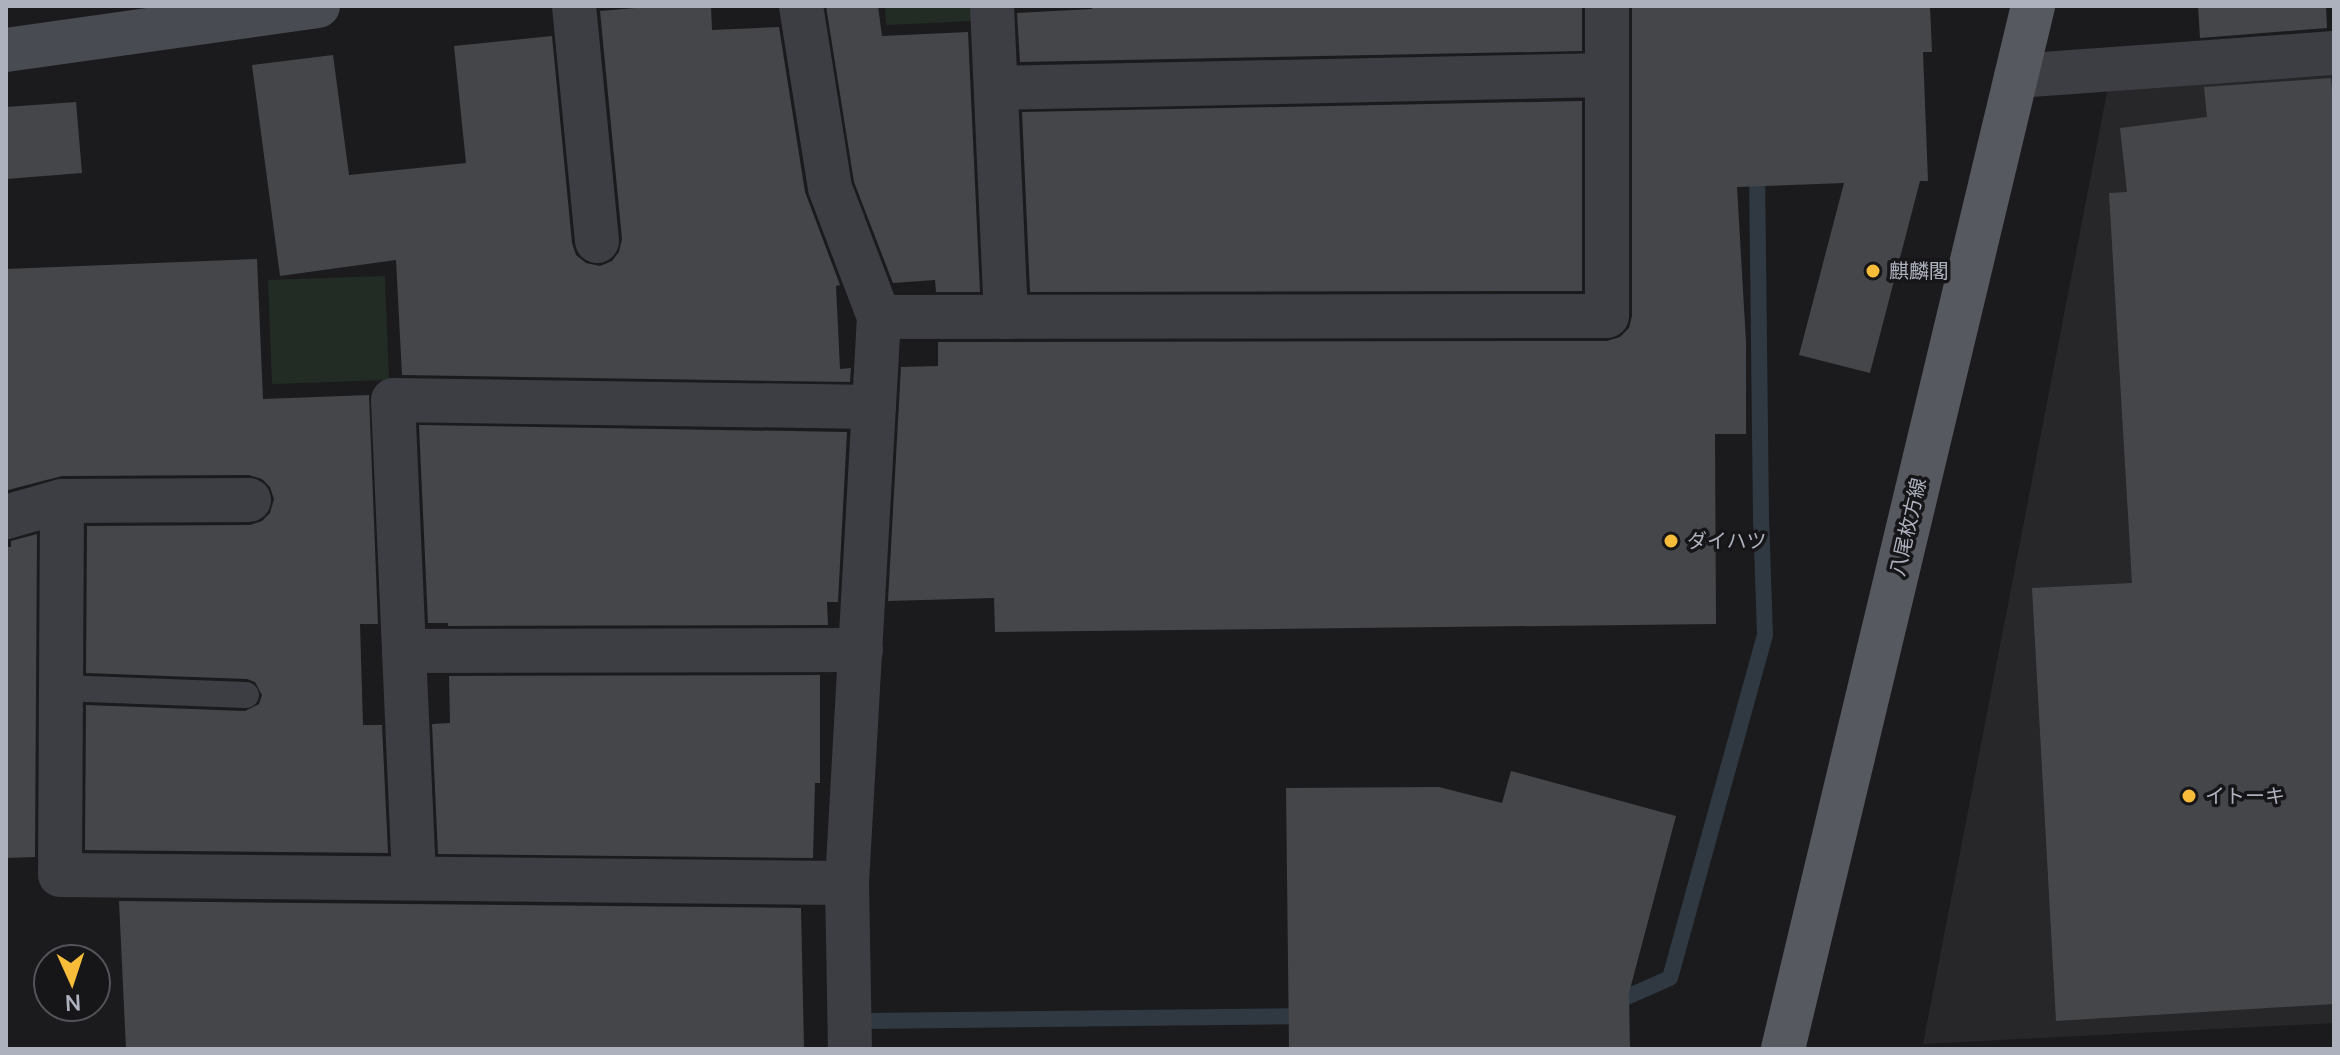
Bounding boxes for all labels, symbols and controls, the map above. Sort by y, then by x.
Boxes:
place label: 麒麟閣 [1889,257,1949,284]
marker: 麒麟閣 [1864,262,1882,280]
street label: 八尾枚方線 [1883,475,1932,579]
place label: ダイハツ [1687,527,1767,554]
marker: ダイハツ [1662,532,1680,550]
place label: イトーキ [2205,782,2285,809]
marker: イトーキ [2180,787,2198,805]
north arrow [32,943,112,1023]
text: N [64,988,82,1018]

